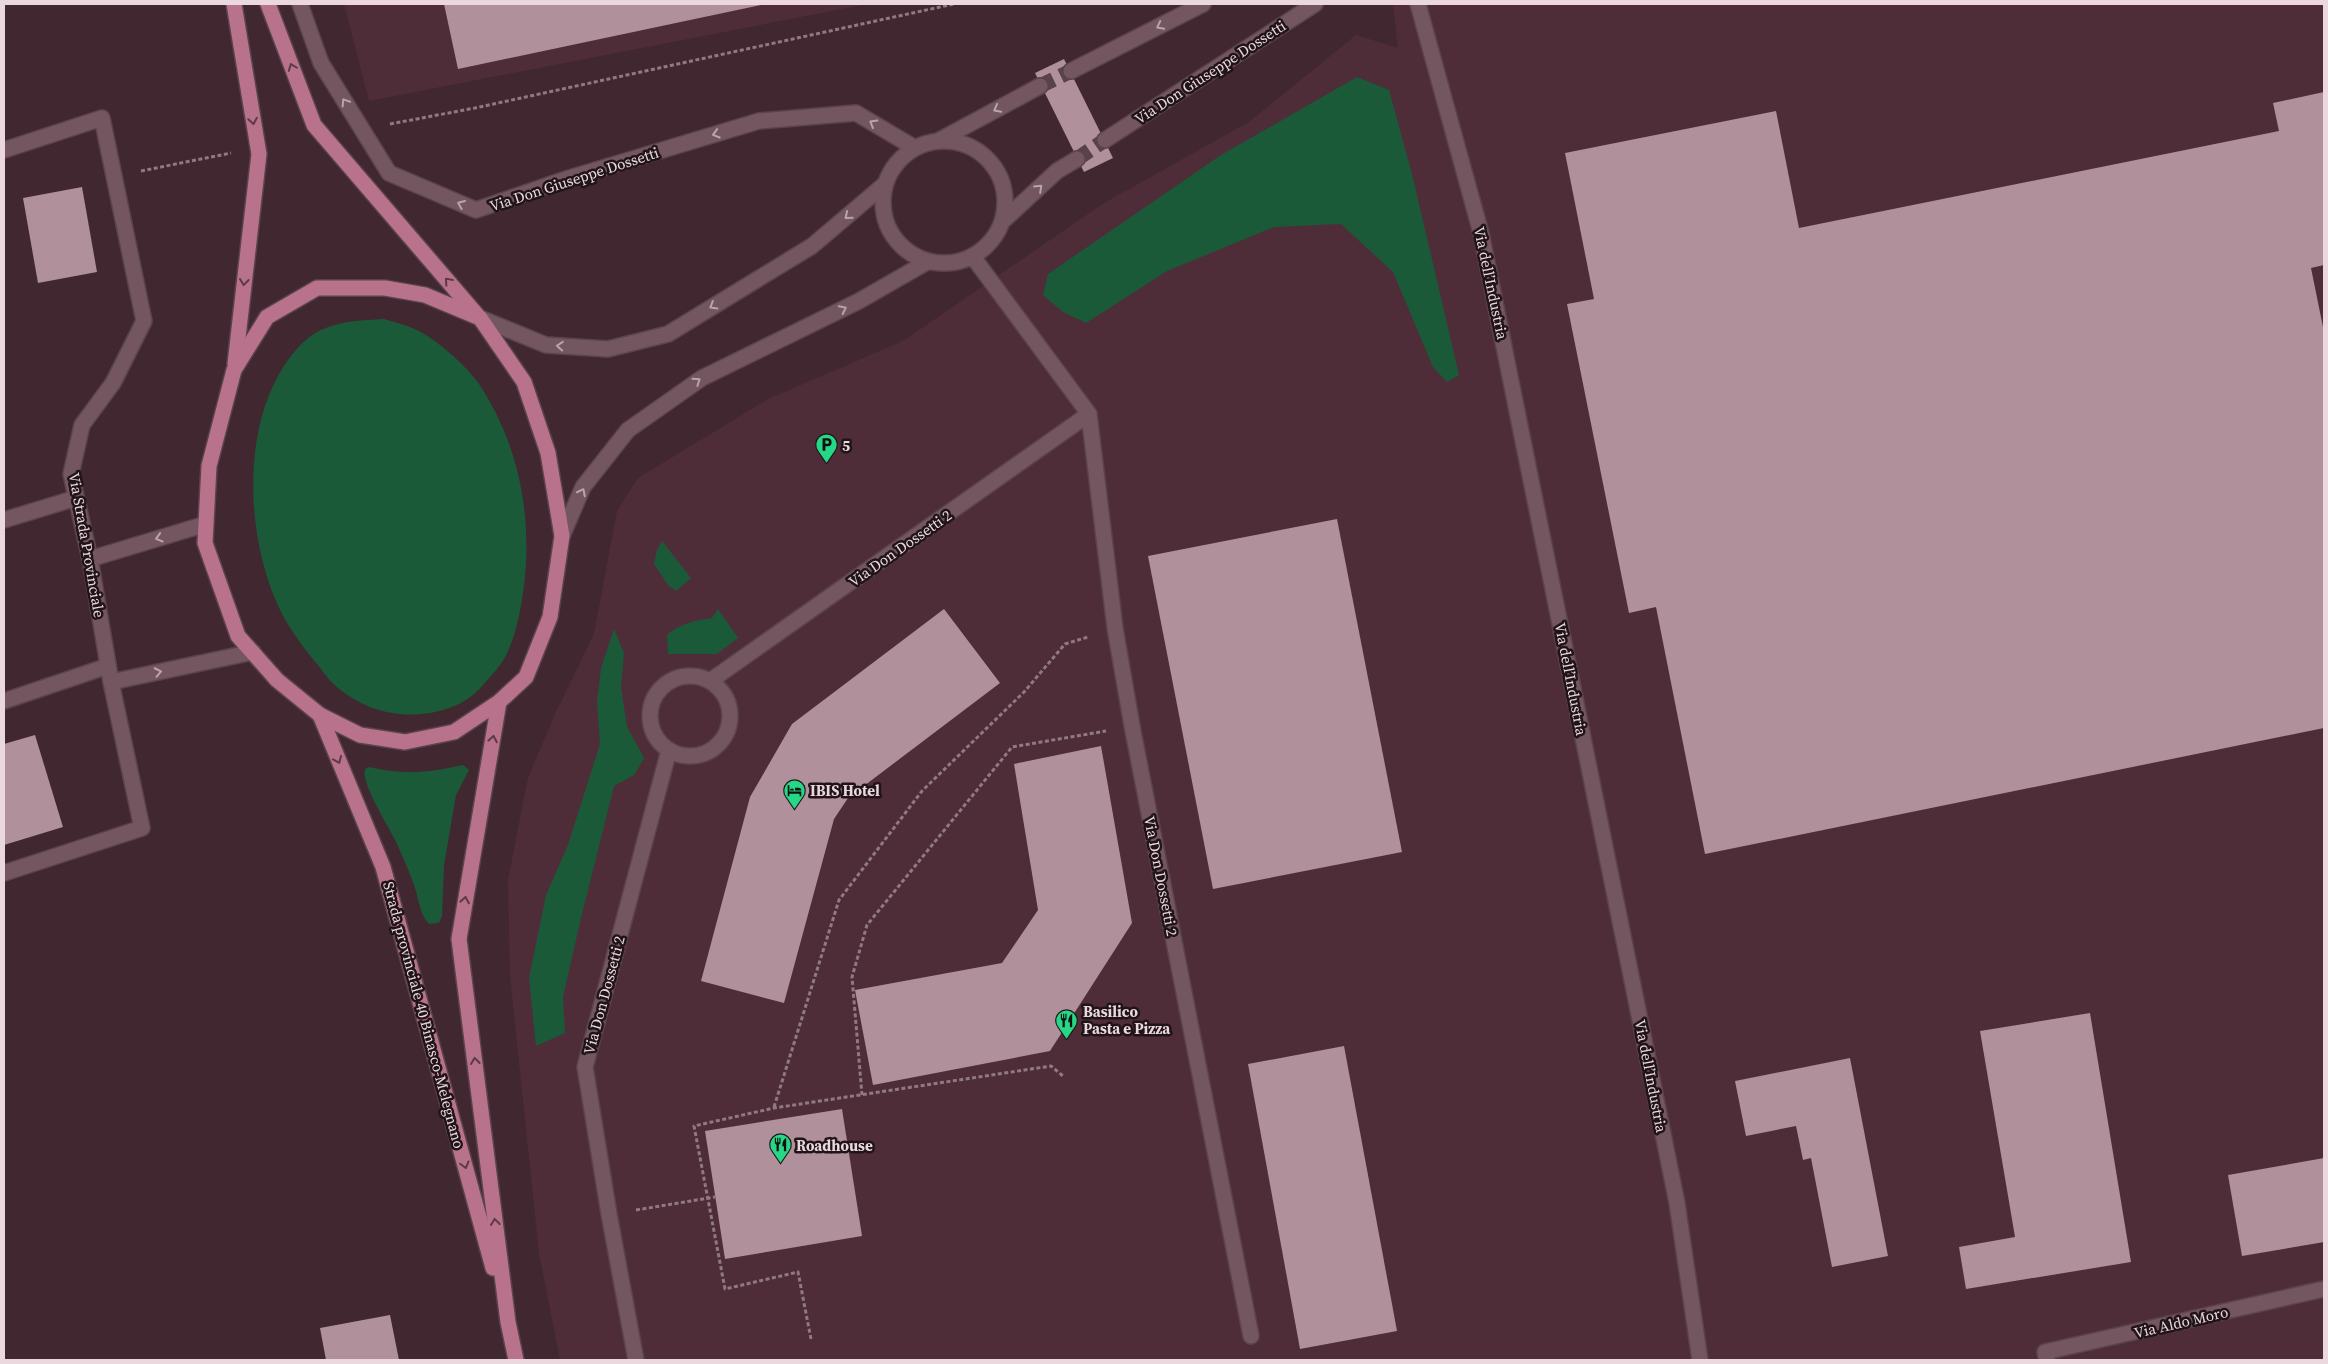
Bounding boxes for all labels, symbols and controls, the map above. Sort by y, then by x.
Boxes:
street label: Via Don Giuseppe Dossetti [1130,15,1290,129]
one-way arrow [1156,20,1165,30]
one-way arrow [288,63,298,72]
one-way arrow [342,98,352,107]
one-way arrow [993,103,1002,113]
one-way arrow [248,117,258,125]
one-way arrow [870,119,879,129]
one-way arrow [712,129,720,139]
street label: Via Don Giuseppe Dossetti [487,142,661,216]
one-way arrow [1033,185,1042,194]
one-way arrow [457,199,466,210]
one-way arrow [845,210,854,218]
street label: Via dell’Industria [1469,225,1513,342]
one-way arrow [445,277,454,286]
one-way arrow [239,278,250,286]
one-way arrow [710,300,719,310]
one-way arrow [838,305,847,315]
one-way arrow [556,340,564,351]
one-way arrow [692,378,701,387]
parking icon: 5 [814,433,838,464]
place label: 5 [842,435,850,456]
street label: Via Strada Provinciale [64,471,110,619]
one-way arrow [576,488,586,497]
street label: Via Don Dossetti 2 [844,505,956,591]
one-way arrow [156,532,164,542]
street label: Via dell’Industria [1550,621,1592,738]
one-way arrow [154,667,163,678]
one-way arrow [487,735,497,744]
one-way arrow [332,755,343,764]
hotel icon: IBIS Hotel [782,778,806,809]
place label: IBIS Hotel [810,780,880,801]
street label: Via Don Dossetti 2 [1139,814,1183,938]
street label: Strada provinciale 40 Binasco-Melegnano [378,879,470,1151]
one-way arrow [460,895,470,904]
street label: Via Don Dossetti 2 [578,934,630,1056]
place label: Basilico Pasta e Pizza [1083,1001,1171,1039]
restaurant icon: Basilico Pasta e Pizza [1055,1008,1079,1039]
street label: Via dell’Industria [1630,1018,1672,1135]
one-way arrow [470,1056,480,1065]
restaurant icon: Roadhouse [768,1133,792,1164]
place label: Roadhouse [796,1135,873,1156]
one-way arrow [459,1160,470,1169]
one-way arrow [491,1217,501,1226]
street label: Via Aldo Moro [2132,1301,2230,1343]

